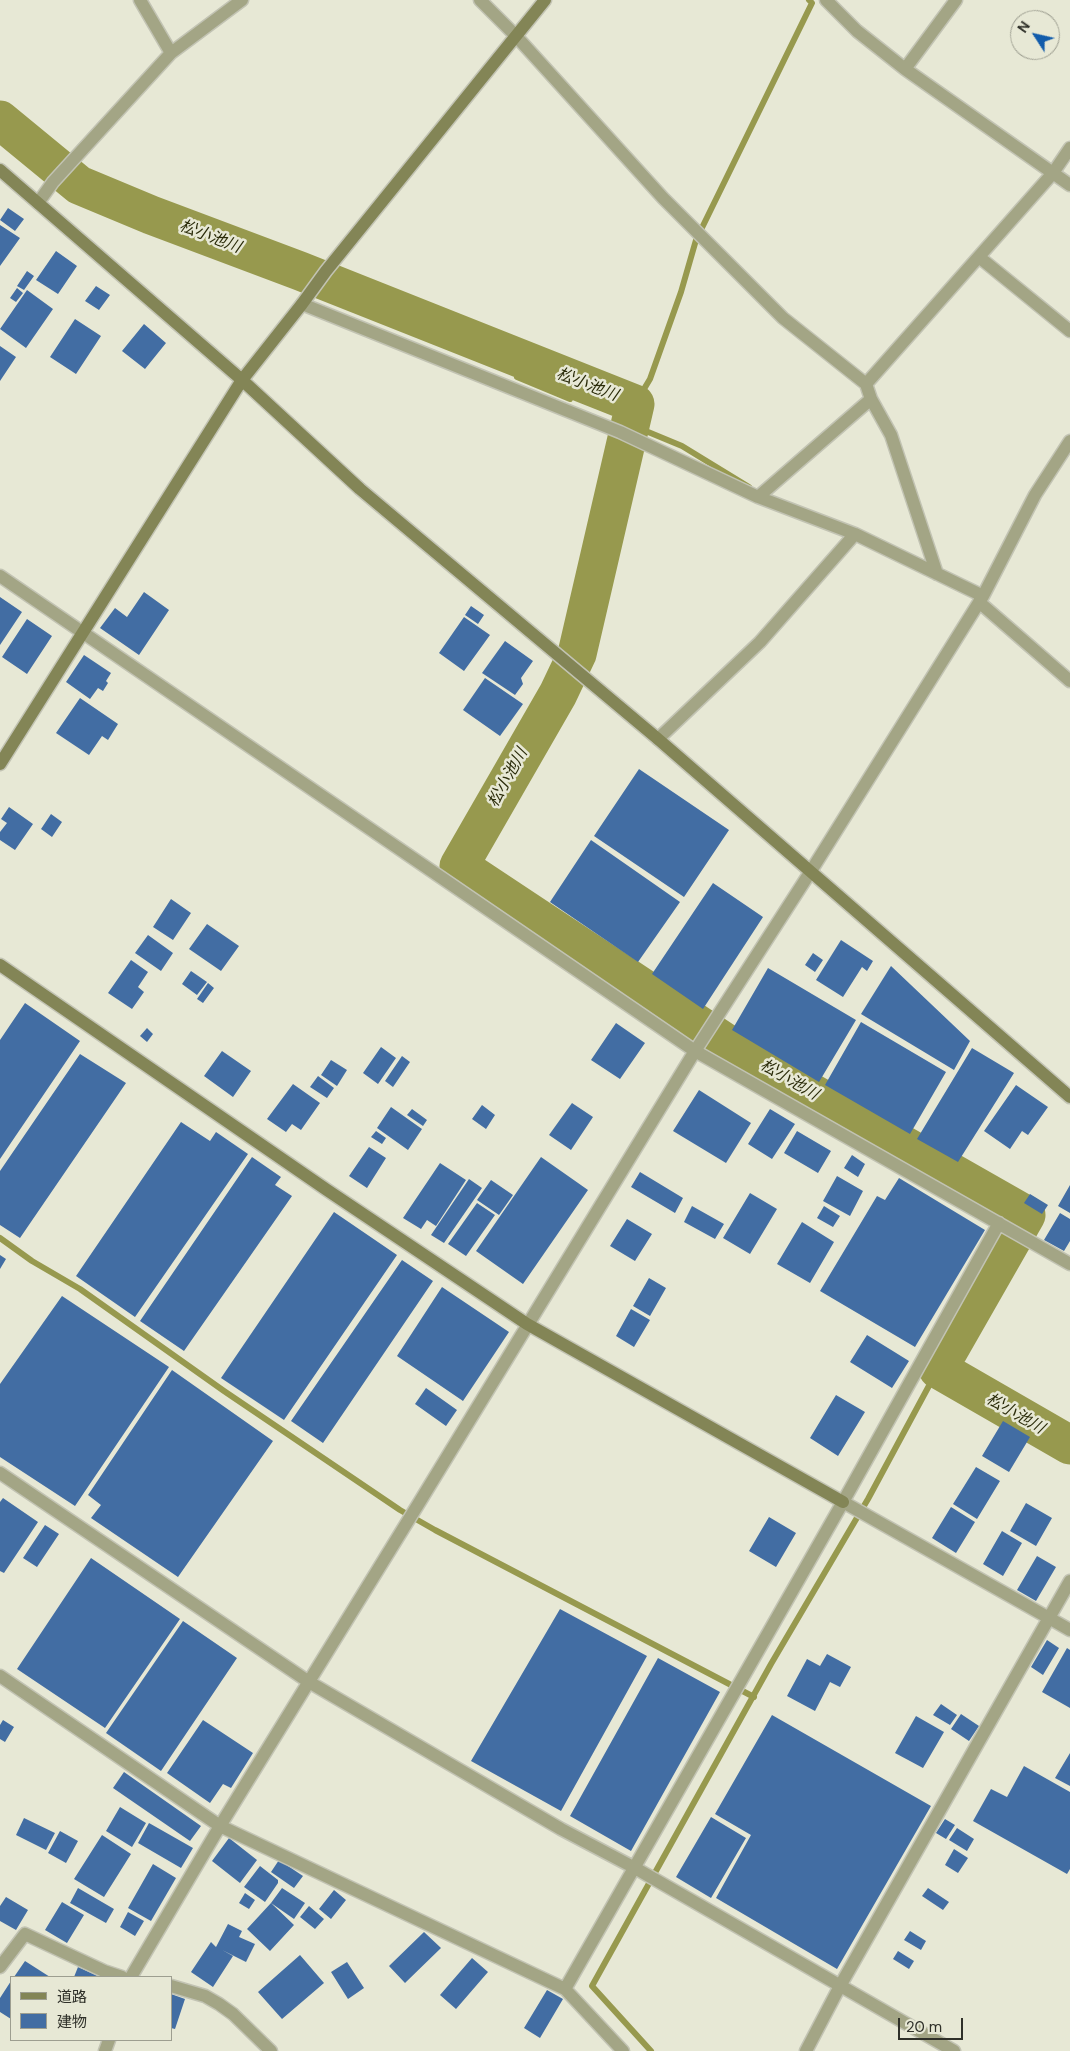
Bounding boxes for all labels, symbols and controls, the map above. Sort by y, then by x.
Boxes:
north arrow [1010,10,1060,60]
text: N [1013,18,1034,36]
water label: 松小池川 [177,217,243,257]
water label: 松小池川 [554,365,620,405]
water label: 松小池川 [484,745,532,811]
water label: 松小池川 [756,1056,822,1104]
water label: 松小池川 [982,1390,1048,1438]
legend [10,1976,172,2041]
text: 道路 [57,1987,87,2007]
scale bar [900,2008,965,2040]
text: 建物 [57,2012,87,2032]
text: 20 m [906,2017,942,2037]

